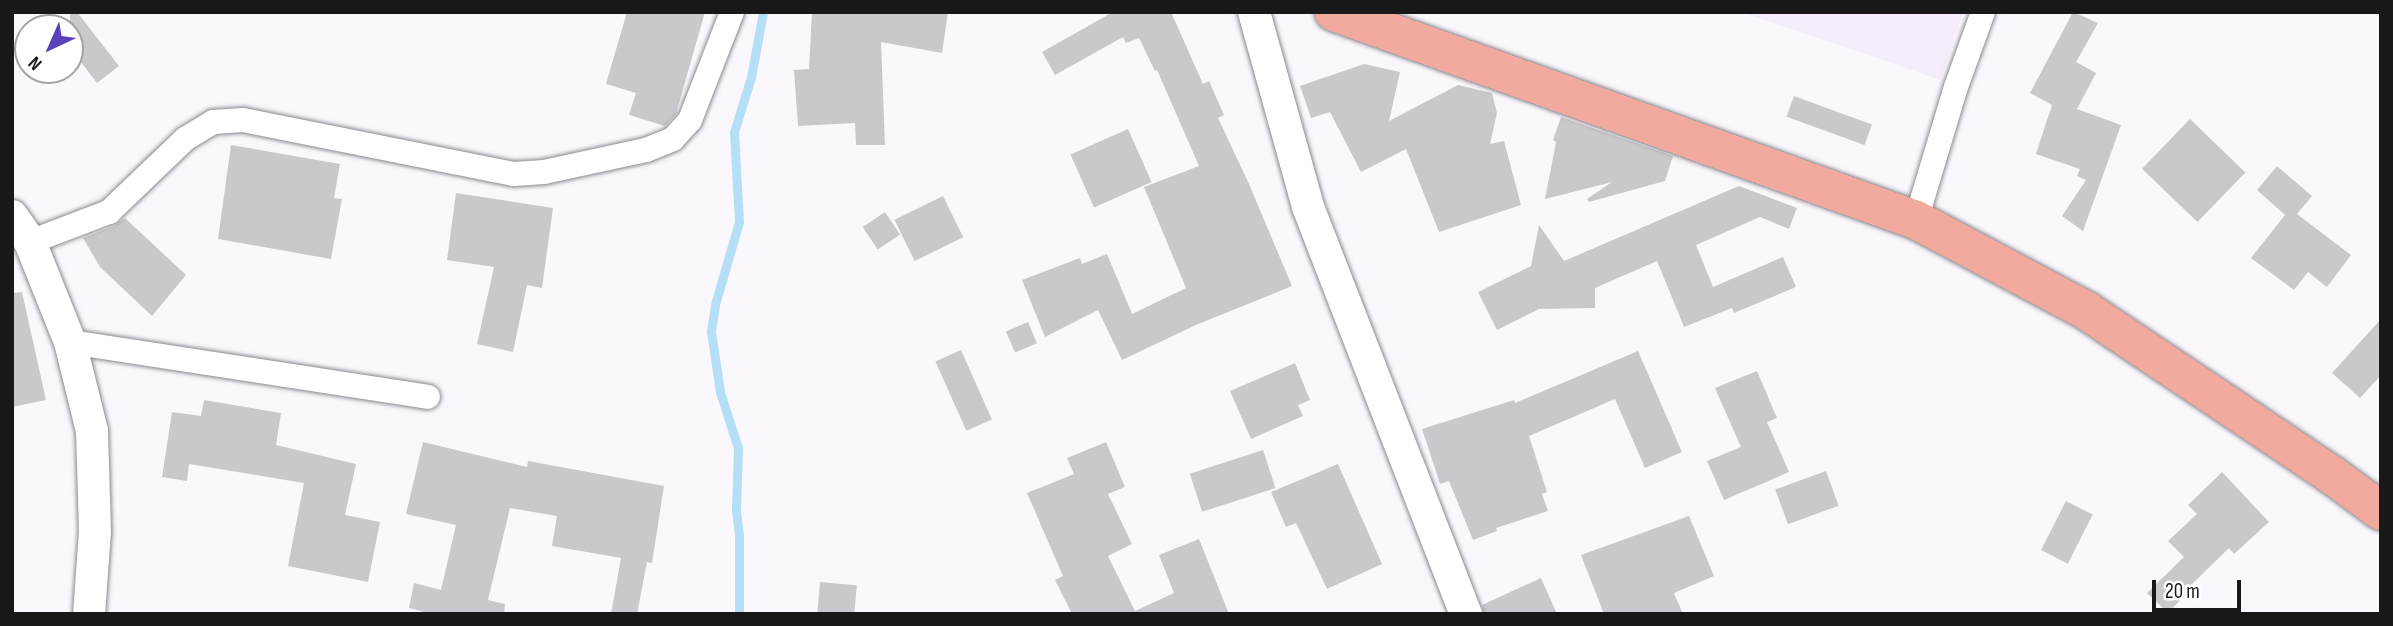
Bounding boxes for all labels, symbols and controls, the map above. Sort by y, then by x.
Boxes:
north arrow [14,14,84,84]
text: N [24,51,47,75]
scale bar [2155,566,2244,610]
text: 20 m [2165,579,2200,604]

